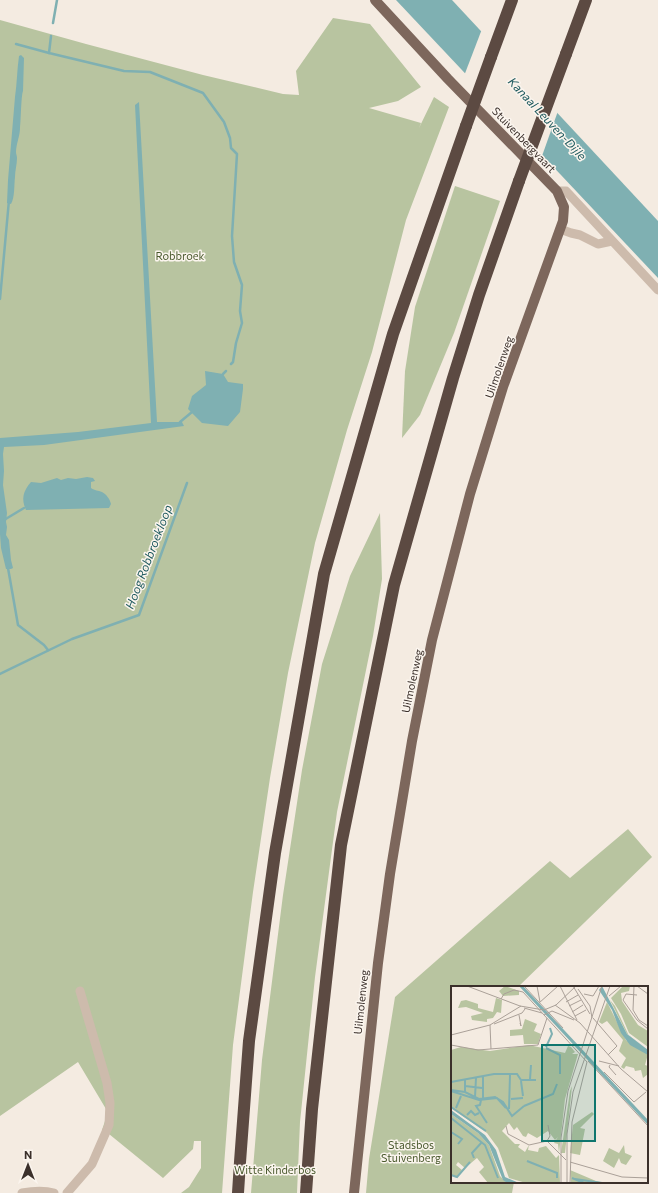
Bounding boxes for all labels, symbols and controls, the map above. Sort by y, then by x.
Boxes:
water label: Kanaal Leuven-Dijle [506,74,590,163]
street label: Stuivenbergvaart [490,104,559,175]
park label: Robbroek [155,249,205,262]
street label: Uilmolenweg [482,334,515,400]
water label: Hoog Robbroekloop [122,503,174,611]
street label: Uilmolenweg [398,648,425,714]
street label: Uilmolenweg [351,969,370,1035]
inset map [451,986,648,1183]
park label: Stadsbos Stuivenberg [381,1138,441,1164]
north arrow [8,1145,48,1185]
text: N [24,1148,32,1161]
park label: Witte Kinderbos [234,1163,316,1176]

